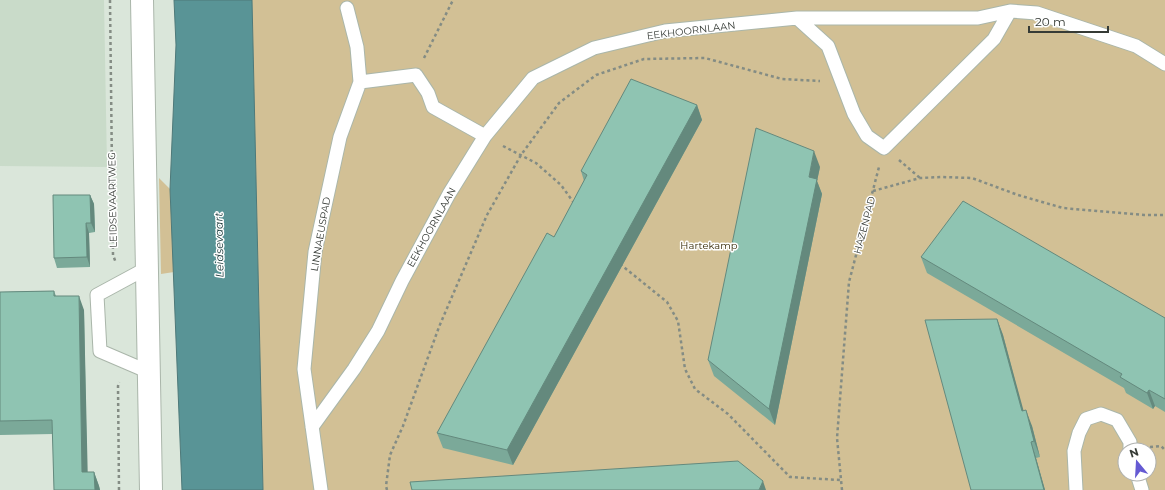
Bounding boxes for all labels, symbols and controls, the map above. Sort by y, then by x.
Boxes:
scale bar [1029,8,1108,34]
text: 20 m [1035,14,1066,29]
street label: EEKHOORNLAAN [646,19,736,42]
street label: LEIDSEVAARTWEG [105,152,120,248]
street label: EEKHOORNLAAN [404,185,459,269]
street label: HAZENPAD [851,195,878,255]
street label: LINNAEUSPAD [308,196,333,272]
water label: Leidsevaart [211,212,227,278]
park label: Hartekamp [680,239,738,252]
north arrow [1117,442,1157,482]
text: N [1128,444,1140,461]

